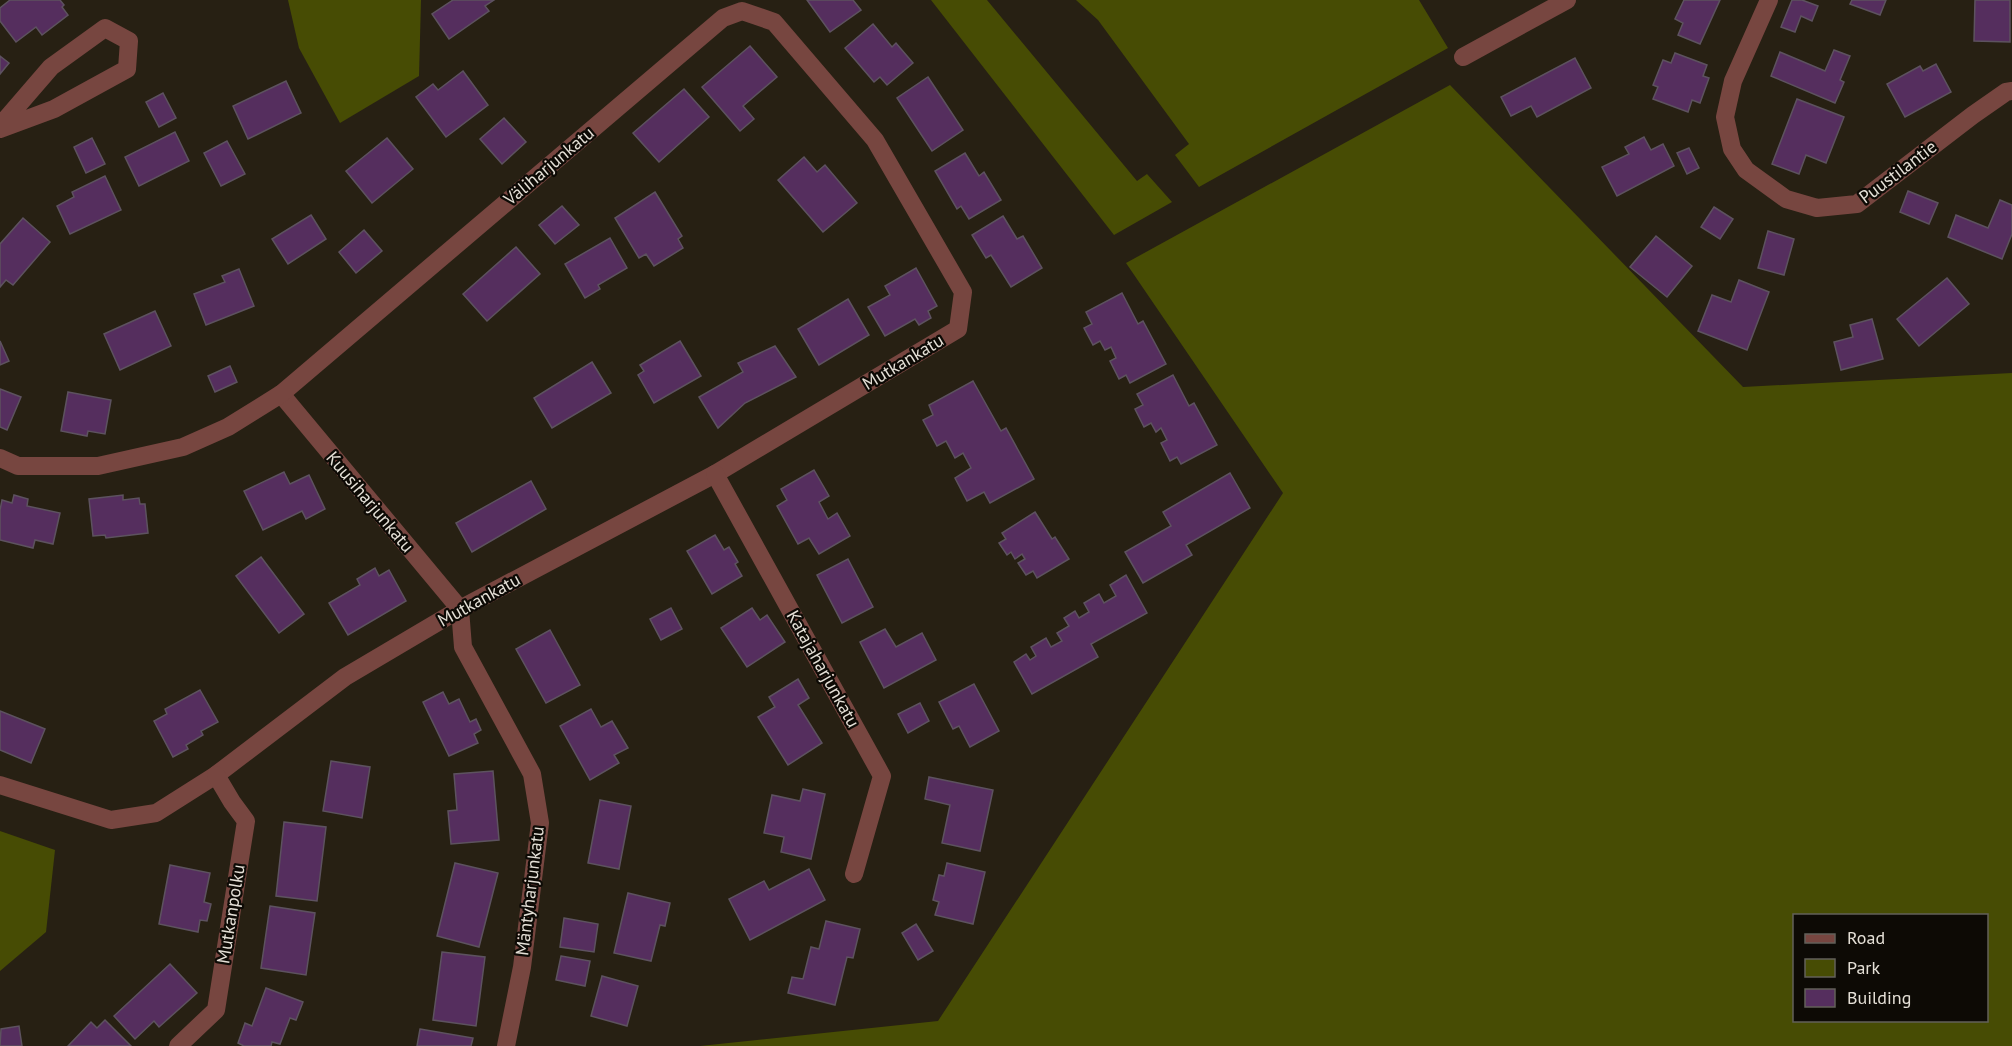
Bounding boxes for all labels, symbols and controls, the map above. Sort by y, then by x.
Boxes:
street label: Väliharjunkatu [498,121,599,211]
street label: Puustilantie [1854,135,1941,208]
street label: Mutkankatu [858,328,948,395]
street label: Kuusiharjunkatu [321,446,419,557]
street label: Mutkankatu [433,567,524,632]
street label: Katajaharjunkatu [782,606,865,732]
street label: Mäntyharjunkatu [510,825,549,957]
street label: Mutkanpolku [211,863,250,965]
legend [1793,914,1988,1022]
text: Road [1847,926,1885,949]
text: Park [1847,956,1880,979]
text: Building [1847,986,1911,1009]

